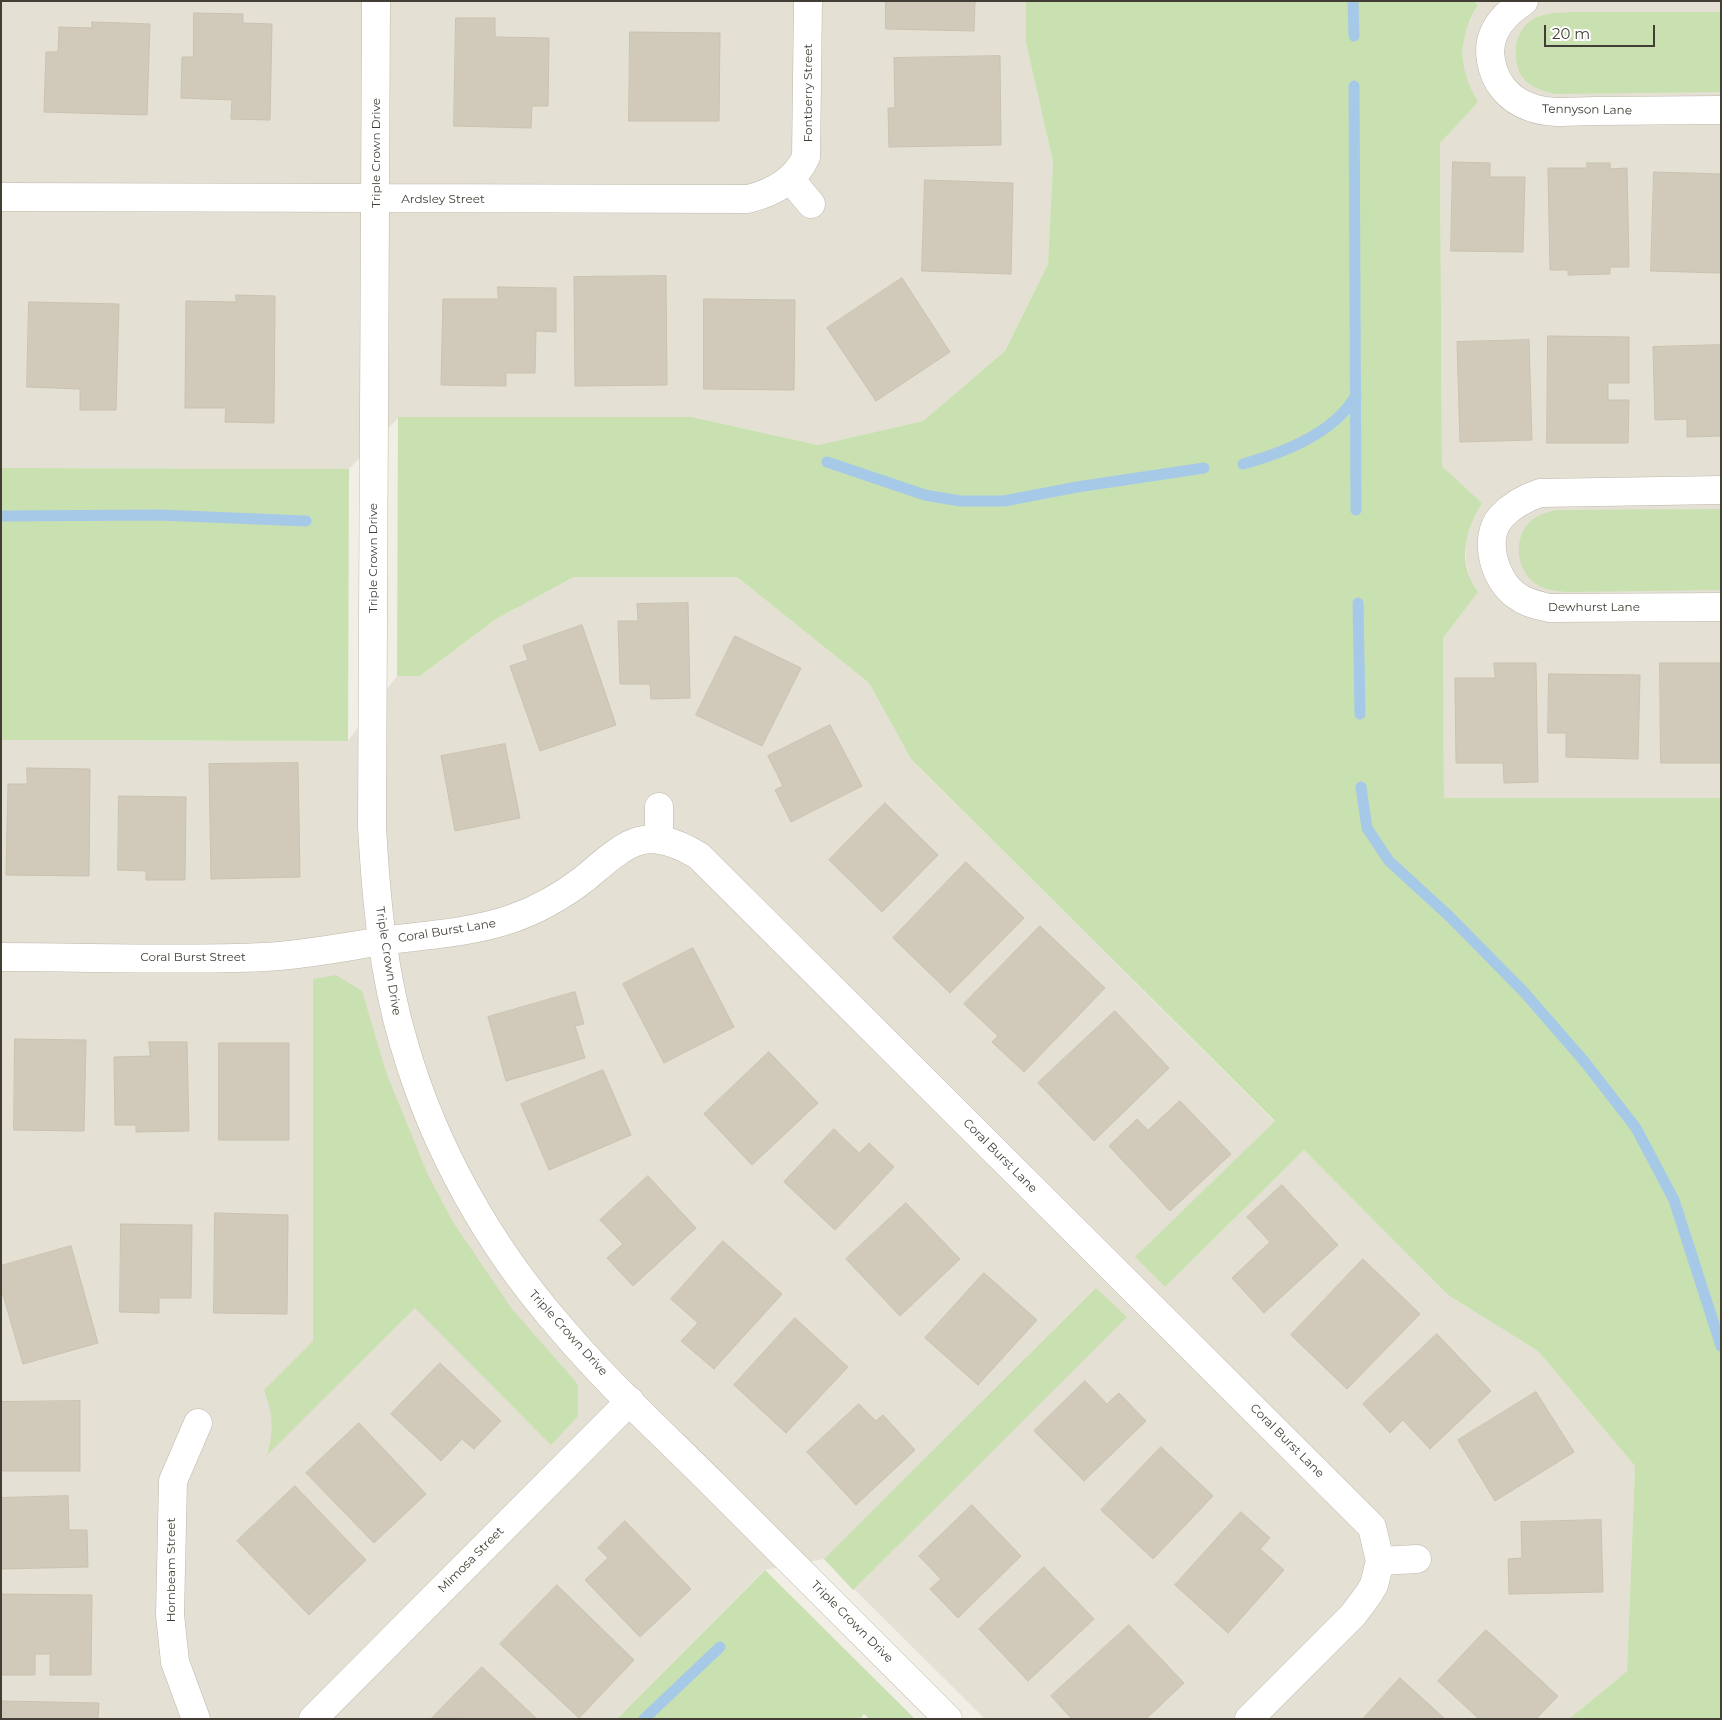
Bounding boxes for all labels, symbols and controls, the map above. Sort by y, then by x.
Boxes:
scale bar [1547,15,1658,47]
text: 20 m [1552,24,1590,43]
street label: Fontberry Street [801,44,815,142]
street label: Triple Crown Drive [369,98,383,208]
street label: Tennyson Lane [1542,102,1632,118]
street label: Ardsley Street [401,192,485,206]
street label: Triple Crown Drive [366,503,380,613]
street label: Dewhurst Lane [1548,600,1640,614]
street label: Triple Crown Drive [372,905,404,1017]
street label: Coral Burst Lane [397,916,497,946]
street label: Coral Burst Street [140,950,246,964]
street label: Coral Burst Lane [960,1116,1040,1196]
street label: Triple Crown Drive [526,1287,610,1379]
street label: Coral Burst Lane [1247,1401,1327,1481]
street label: Hornbeam Street [164,1518,178,1622]
street label: Mimosa Street [435,1524,507,1596]
street label: Triple Crown Drive [808,1578,896,1666]

